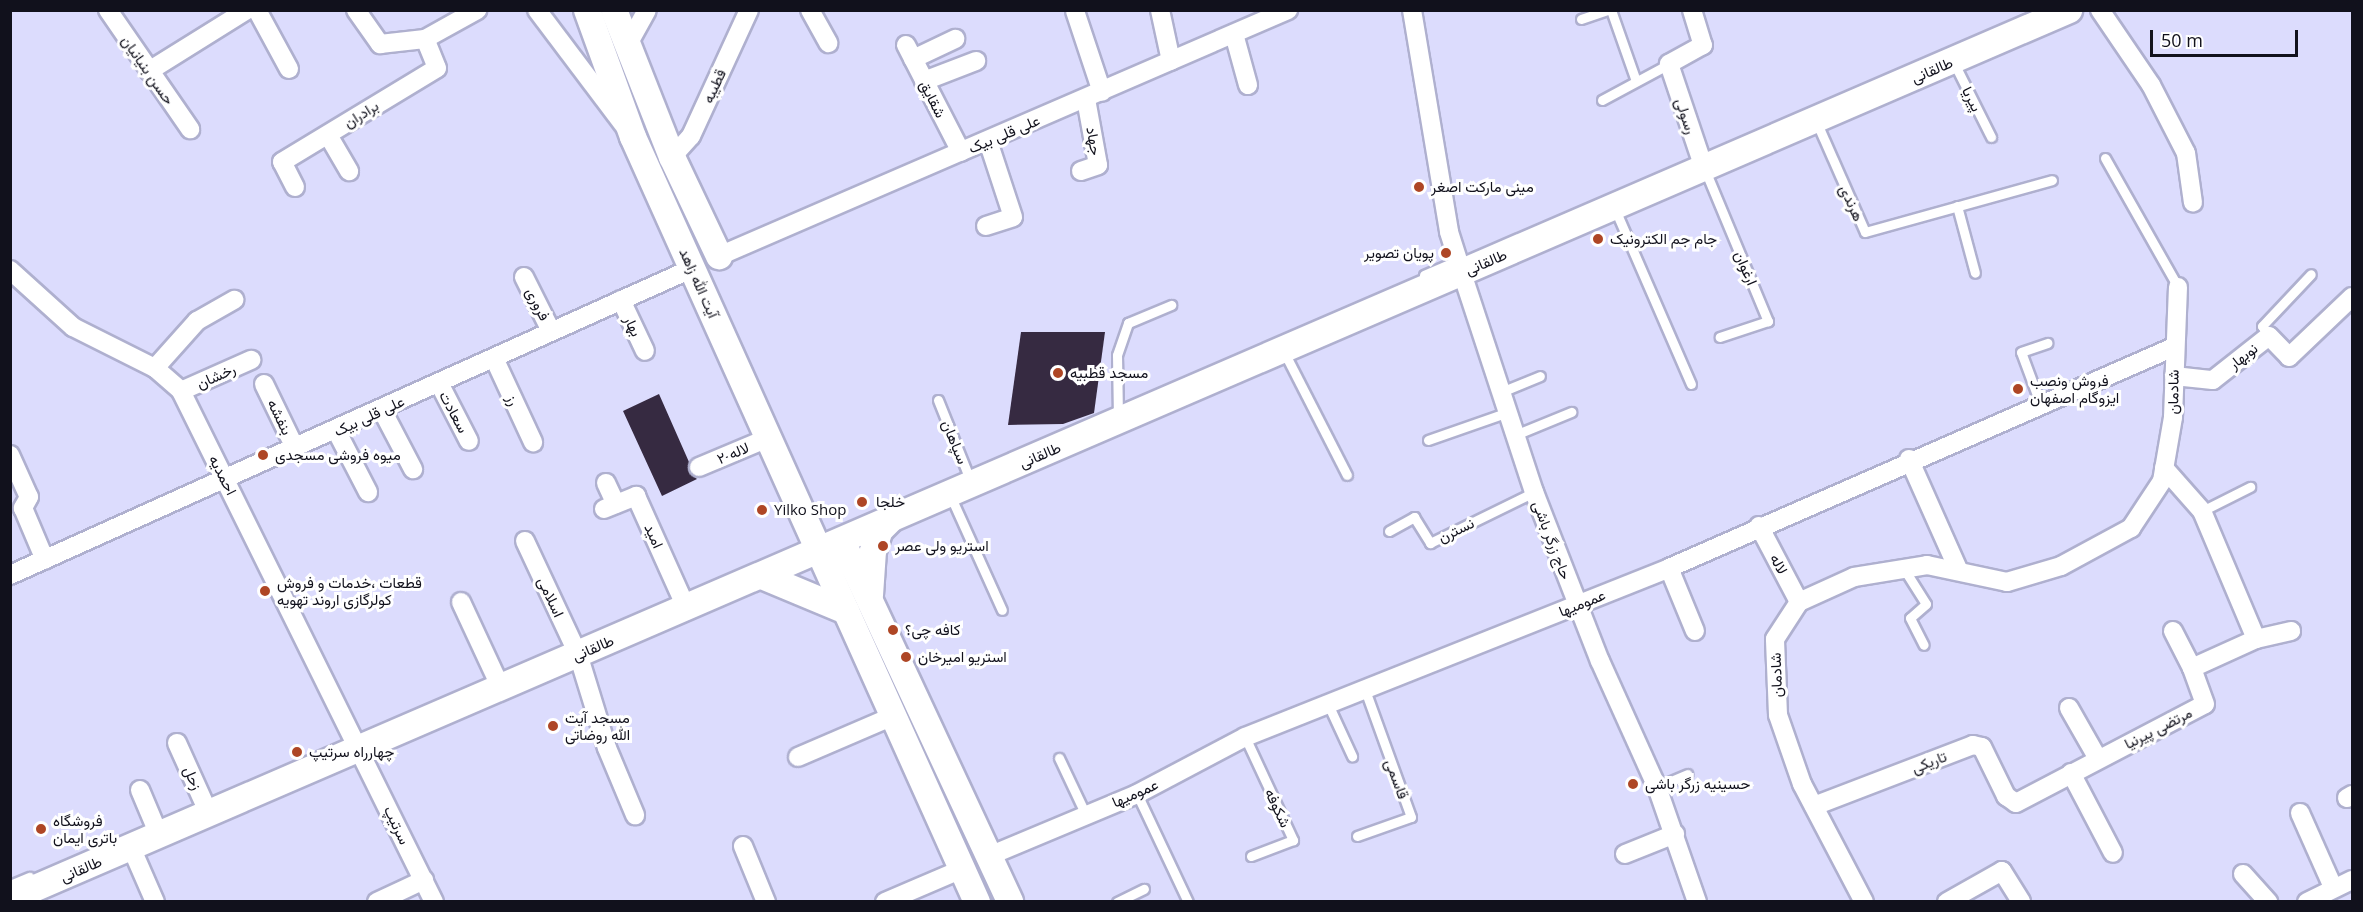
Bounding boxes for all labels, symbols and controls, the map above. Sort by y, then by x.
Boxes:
scale bar [2153,18,2302,56]
text: 50 m [2161,28,2203,52]
street label: حسن بنیانیان [118,32,178,108]
street label: طالقانی [1909,53,1955,87]
street label: قطیبه [698,66,730,106]
street label: شقایق [916,77,950,121]
street label: پیریا [1958,84,1986,114]
street label: برادران [340,96,382,132]
street label: رسولی [1672,96,1700,136]
street label: علی قلی بیک [966,111,1042,157]
street label: جهاد [1083,125,1105,157]
place label: مینی مارکت اصغر [1431,178,1534,196]
marker: مینی مارکت اصغر [1412,180,1426,194]
street label: هرندی [1836,182,1868,224]
place label: جام جم الکترونیک [1610,230,1717,248]
marker: جام جم الکترونیک [1591,232,1605,246]
place label: پویان تصویر [1364,244,1434,262]
street label: آیت الله زاهد [676,245,722,321]
street label: طالقانی [1463,245,1509,279]
marker: پویان تصویر [1439,246,1453,260]
street label: ارغوان [1731,248,1761,288]
street label: فروری [522,284,554,324]
street label: بهار [620,313,646,339]
street label: نوبهار [2225,339,2261,373]
street label: رخشان [194,359,238,393]
place label: مسجد قطبیه [1070,364,1148,382]
marker: مسجد قطبیه [1051,366,1065,380]
street label: شادمان [2164,369,2182,415]
place label: فروش ونصب ایزوگام اصفهان [2030,371,2119,406]
marker: فروش ونصب ایزوگام اصفهان [2011,382,2025,396]
street label: سعادت [436,388,472,436]
street label: علی قلی بیک [331,392,407,440]
street label: رز [503,392,523,408]
street label: بنفشه [264,396,296,438]
street label: سپاهان [938,417,972,467]
street label: ۲-لاله [714,438,752,468]
street label: طالقانی [1017,438,1063,472]
place label: میوه فروشی مسجدی [275,446,401,464]
marker: میوه فروشی مسجدی [256,448,270,462]
street label: احمدیه [205,452,241,498]
marker: خلجا [853,493,871,511]
place label: خلجا [876,493,905,511]
street label: حاج زرگر باشی [1529,498,1575,582]
place label: Yilko Shop [774,501,846,519]
marker: Yilko Shop [755,503,769,517]
street label: نسترن [1435,514,1477,546]
street label: امید [641,521,667,551]
place label: استریو ولی عصر [895,537,989,555]
marker: استریو ولی عصر [876,539,890,553]
street label: لاله [1766,551,1792,577]
place label: قطعات ،خدمات و فروش کولرگازی اروند تهویه [277,573,422,608]
street label: اسلامی [534,574,568,620]
marker: قطعات ،خدمات و فروش کولرگازی اروند تهویه [258,584,272,598]
street label: عمومیها [1556,586,1608,620]
place label: کافه چی؟ [905,621,960,639]
marker: کافه چی؟ [886,623,900,637]
street label: طالقانی [570,631,616,665]
place label: استریو امیرخان [918,648,1007,666]
marker: استریو امیرخان [899,650,913,664]
street label: شادمان [1766,652,1786,698]
street label: مرتضی پیرنیا [2121,703,2195,753]
place label: مسجد آیت الله روضاتی [565,708,630,743]
marker: مسجد آیت الله روضاتی [546,719,560,733]
place label: چهارراه سرتیپ [309,743,394,761]
marker: چهارراه سرتیپ [290,745,304,759]
street label: تاریکی [1909,747,1949,777]
street label: قاسمی [1382,757,1412,801]
street label: زحل [180,763,206,793]
street label: عمومیها [1109,775,1161,811]
place label: حسینیه زرگر باشی [1645,775,1750,793]
marker: حسینیه زرگر باشی [1626,777,1640,791]
street label: شکوفه [1261,786,1295,830]
street label: سرتیپ [380,803,414,847]
place label: فروشگاه باتری ایمان [53,811,117,846]
marker: فروشگاه باتری ایمان [34,822,48,836]
street label: طالقانی [58,852,104,886]

